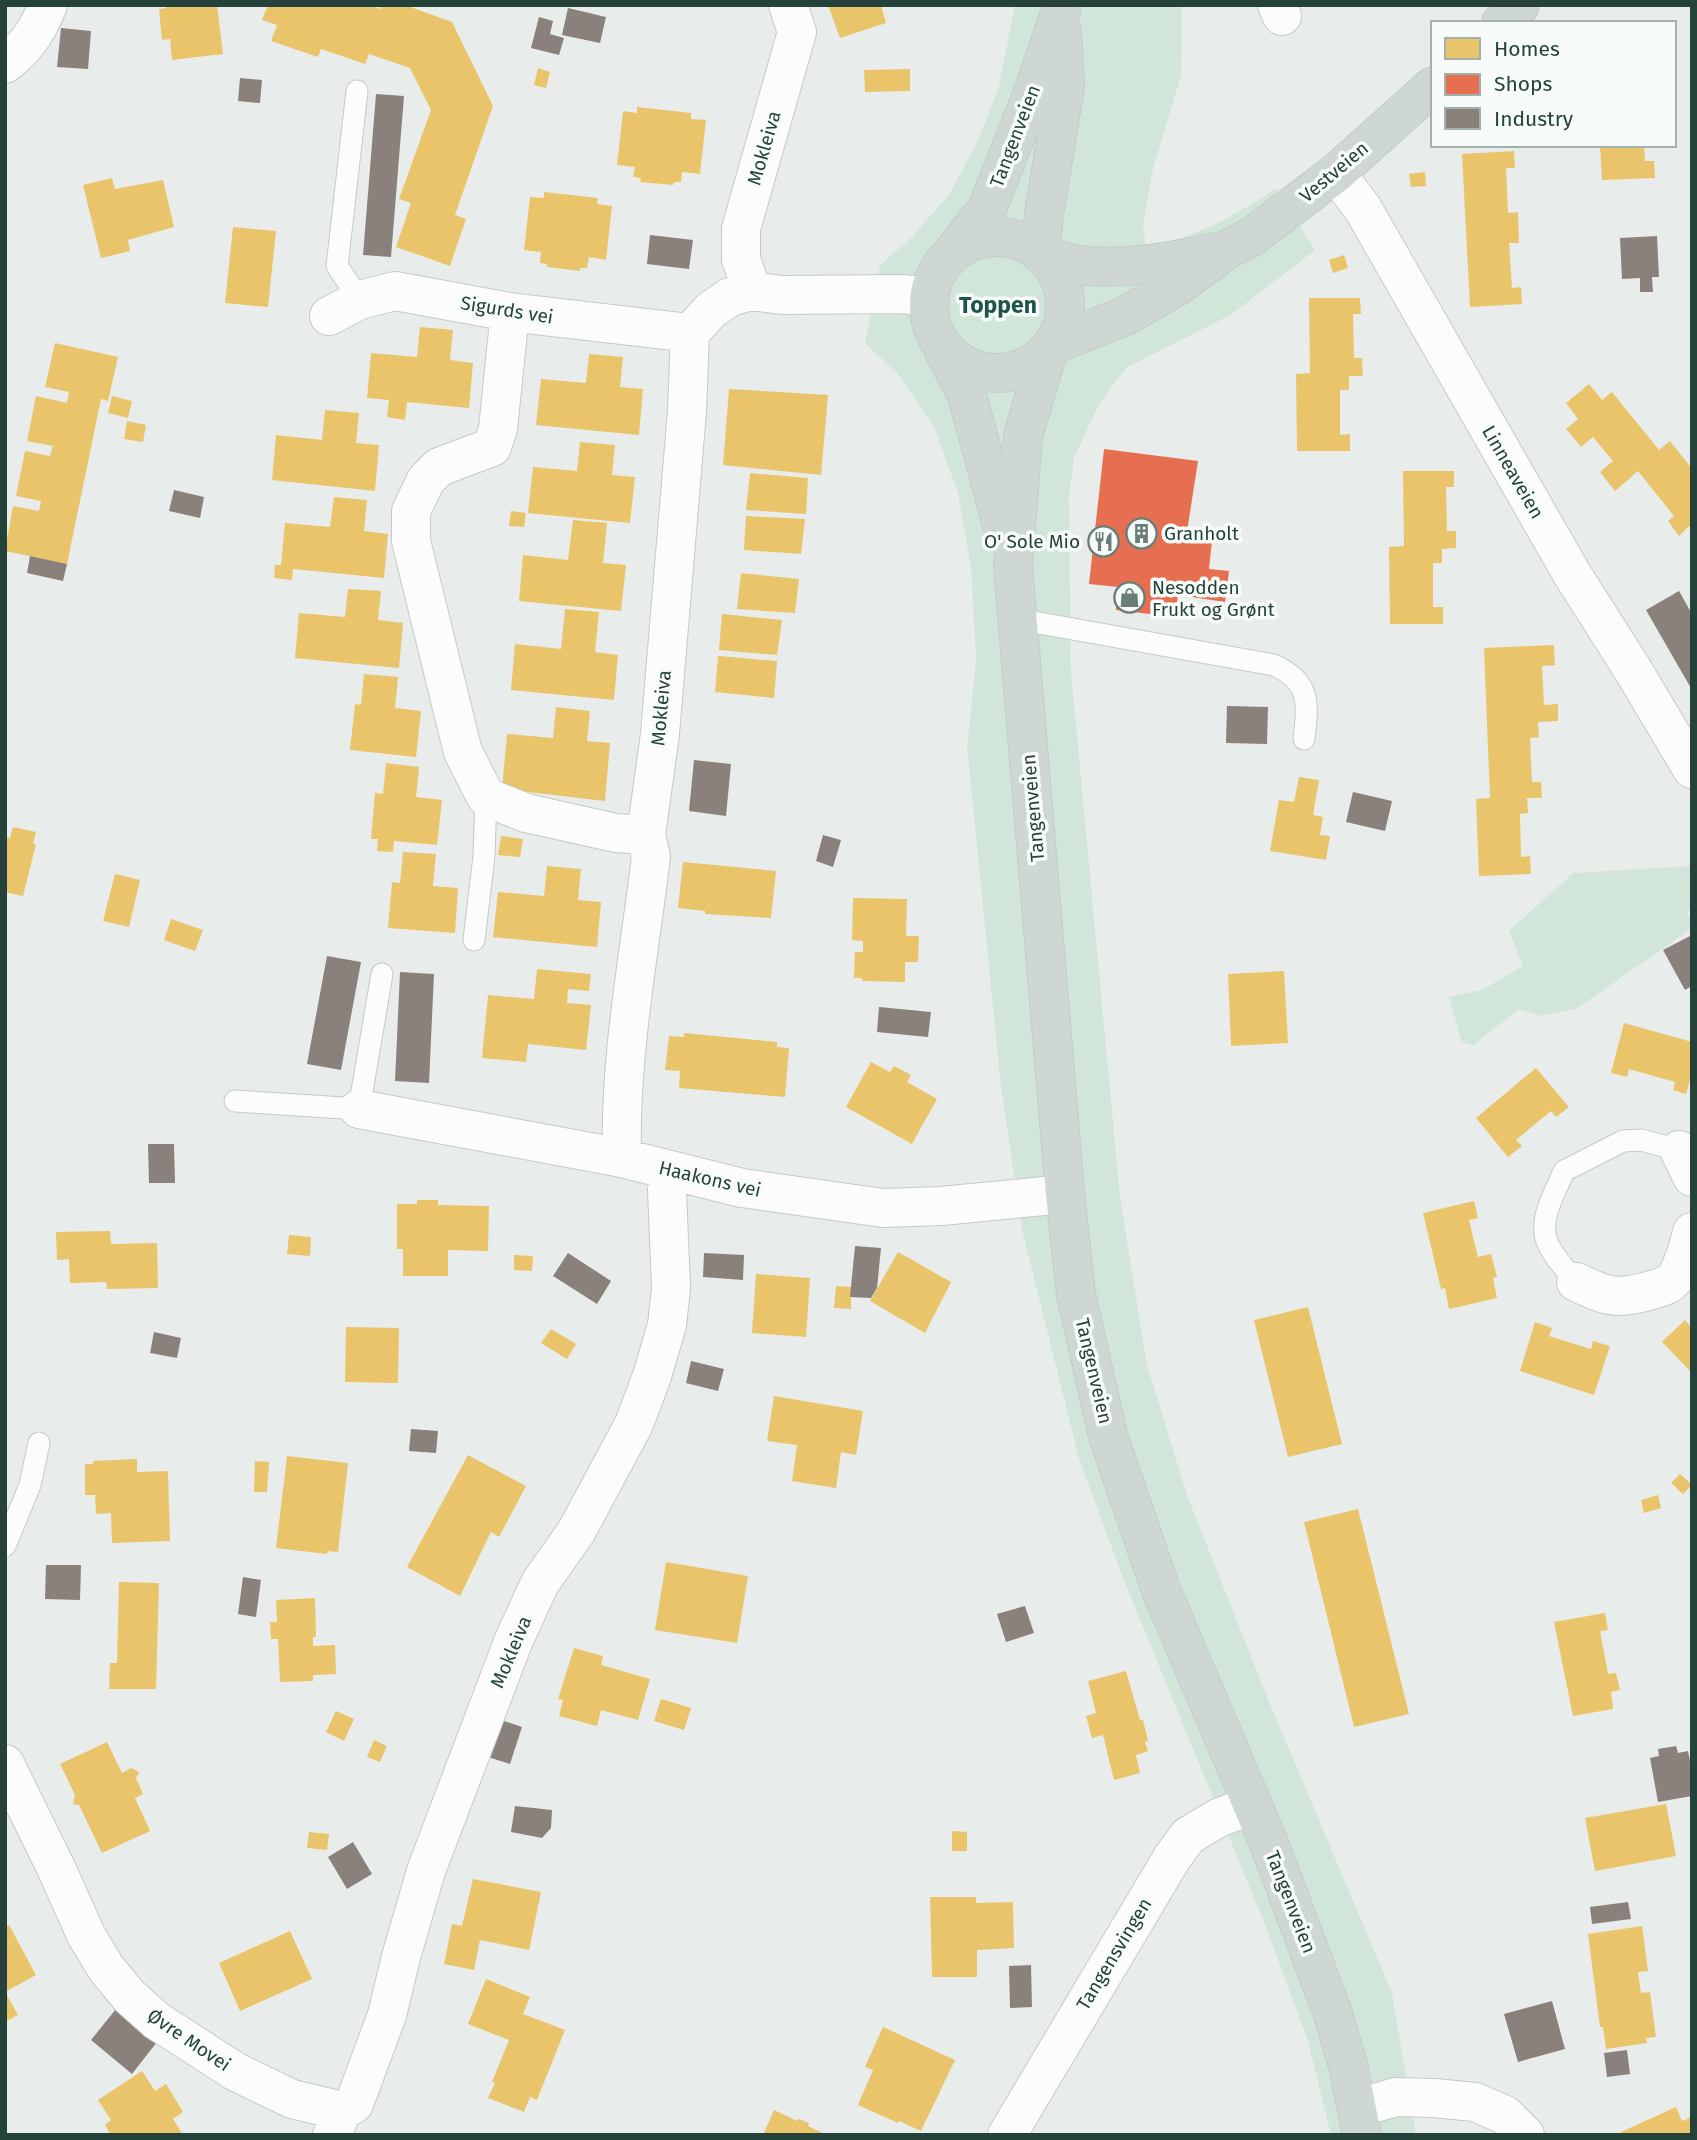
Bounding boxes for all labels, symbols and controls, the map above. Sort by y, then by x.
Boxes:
legend [1431,21,1676,147]
text: Homes [1494,36,1560,62]
text: Shops [1494,71,1552,97]
street label: Tangenveien [985,82,1045,190]
text: Industry [1494,106,1574,132]
street label: Mokleiva [742,108,786,188]
street label: Vestveien [1295,137,1373,207]
street label: Sigurds vei [459,291,555,329]
district label: Toppen [959,291,1037,319]
street label: Linneaveien [1477,421,1549,523]
building icon: Granholt [1124,516,1158,550]
place label: Granholt [1164,522,1239,545]
restaurant icon: O' Sole Mio [1086,524,1120,558]
place label: O' Sole Mio [984,530,1080,553]
place label: Nesodden Frukt og Grønt [1152,576,1275,621]
shop icon: Nesodden Frukt og Grønt [1112,581,1146,615]
street label: Mokleiva [646,669,676,747]
street label: Tangenveien [1017,753,1049,863]
street label: Haakons vei [657,1156,763,1202]
street label: Tangenveien [1071,1316,1117,1426]
street label: Mokleiva [486,1612,536,1692]
street label: Tangenveien [1261,1848,1321,1956]
street label: Tangensvingen [1071,1894,1157,2014]
street label: Øvre Movei [143,2004,235,2076]

